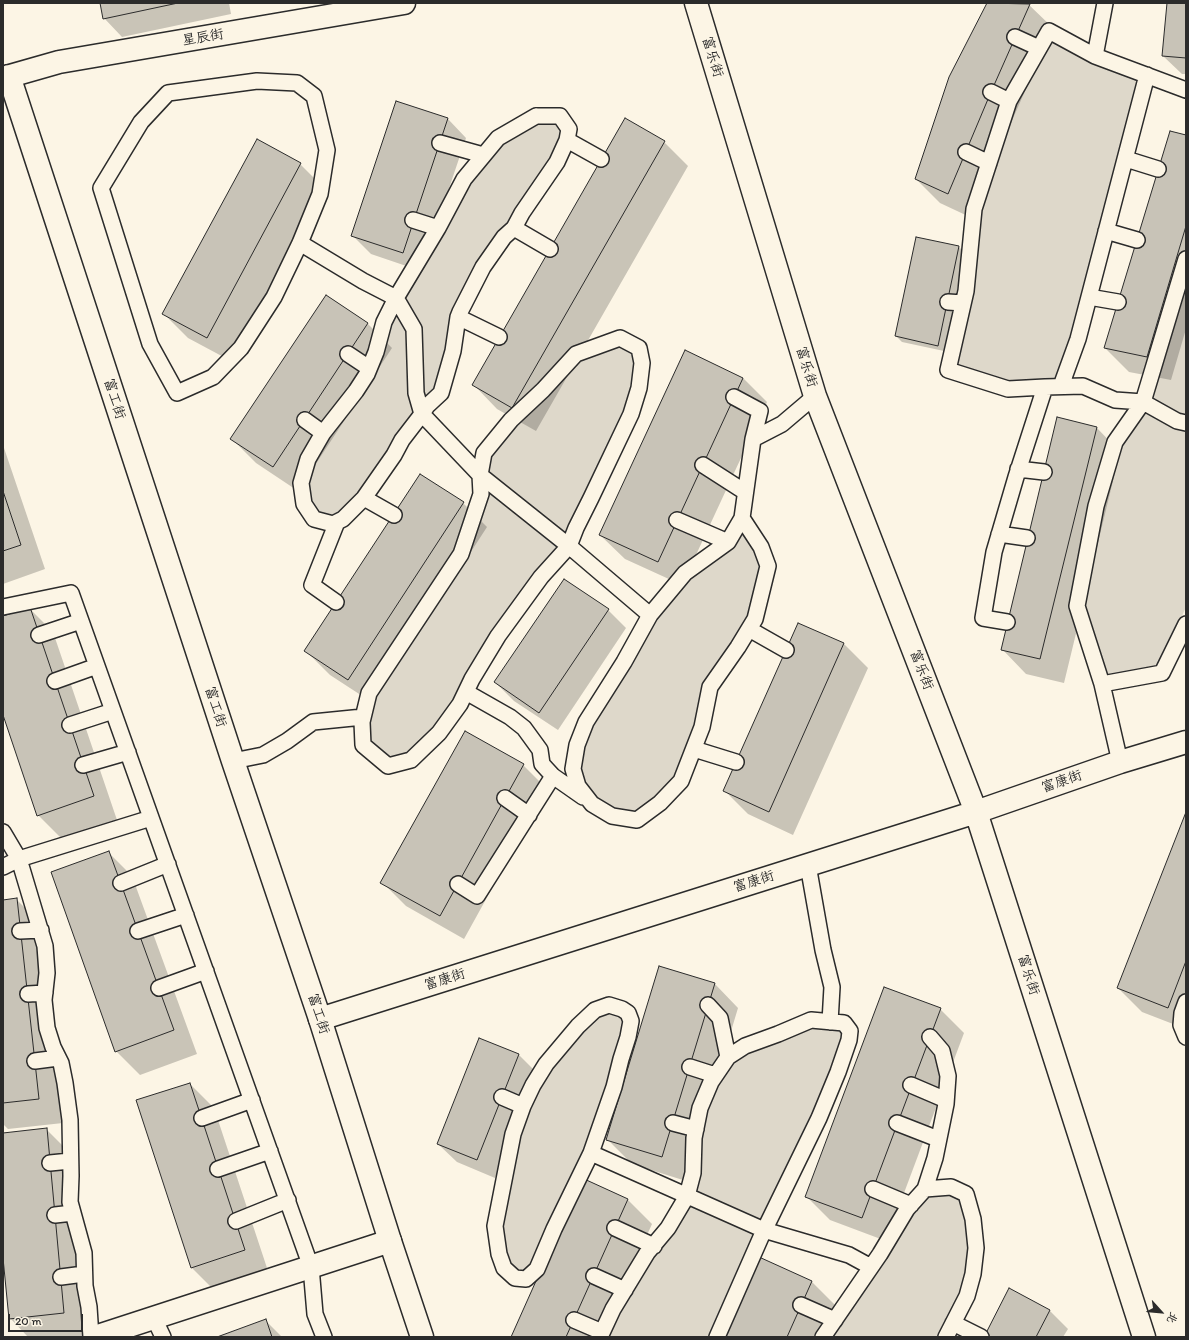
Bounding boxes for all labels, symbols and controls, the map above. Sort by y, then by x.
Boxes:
street label: 星辰街 [181,26,225,50]
street label: 富乐街 [698,34,726,80]
street label: 富乐街 [792,344,820,390]
street label: 富工街 [100,376,128,422]
street label: 富乐街 [906,647,936,693]
street label: 富工街 [201,684,229,730]
street label: 富康街 [1039,767,1085,797]
street label: 富康街 [731,868,777,896]
street label: 富乐街 [1014,952,1042,998]
street label: 富康街 [422,966,468,994]
street label: 富工街 [304,991,332,1037]
north arrow [1141,1292,1181,1332]
scale bar [10,1306,85,1332]
text: 北 [1164,1310,1180,1326]
text: 20 m [15,1314,42,1328]

